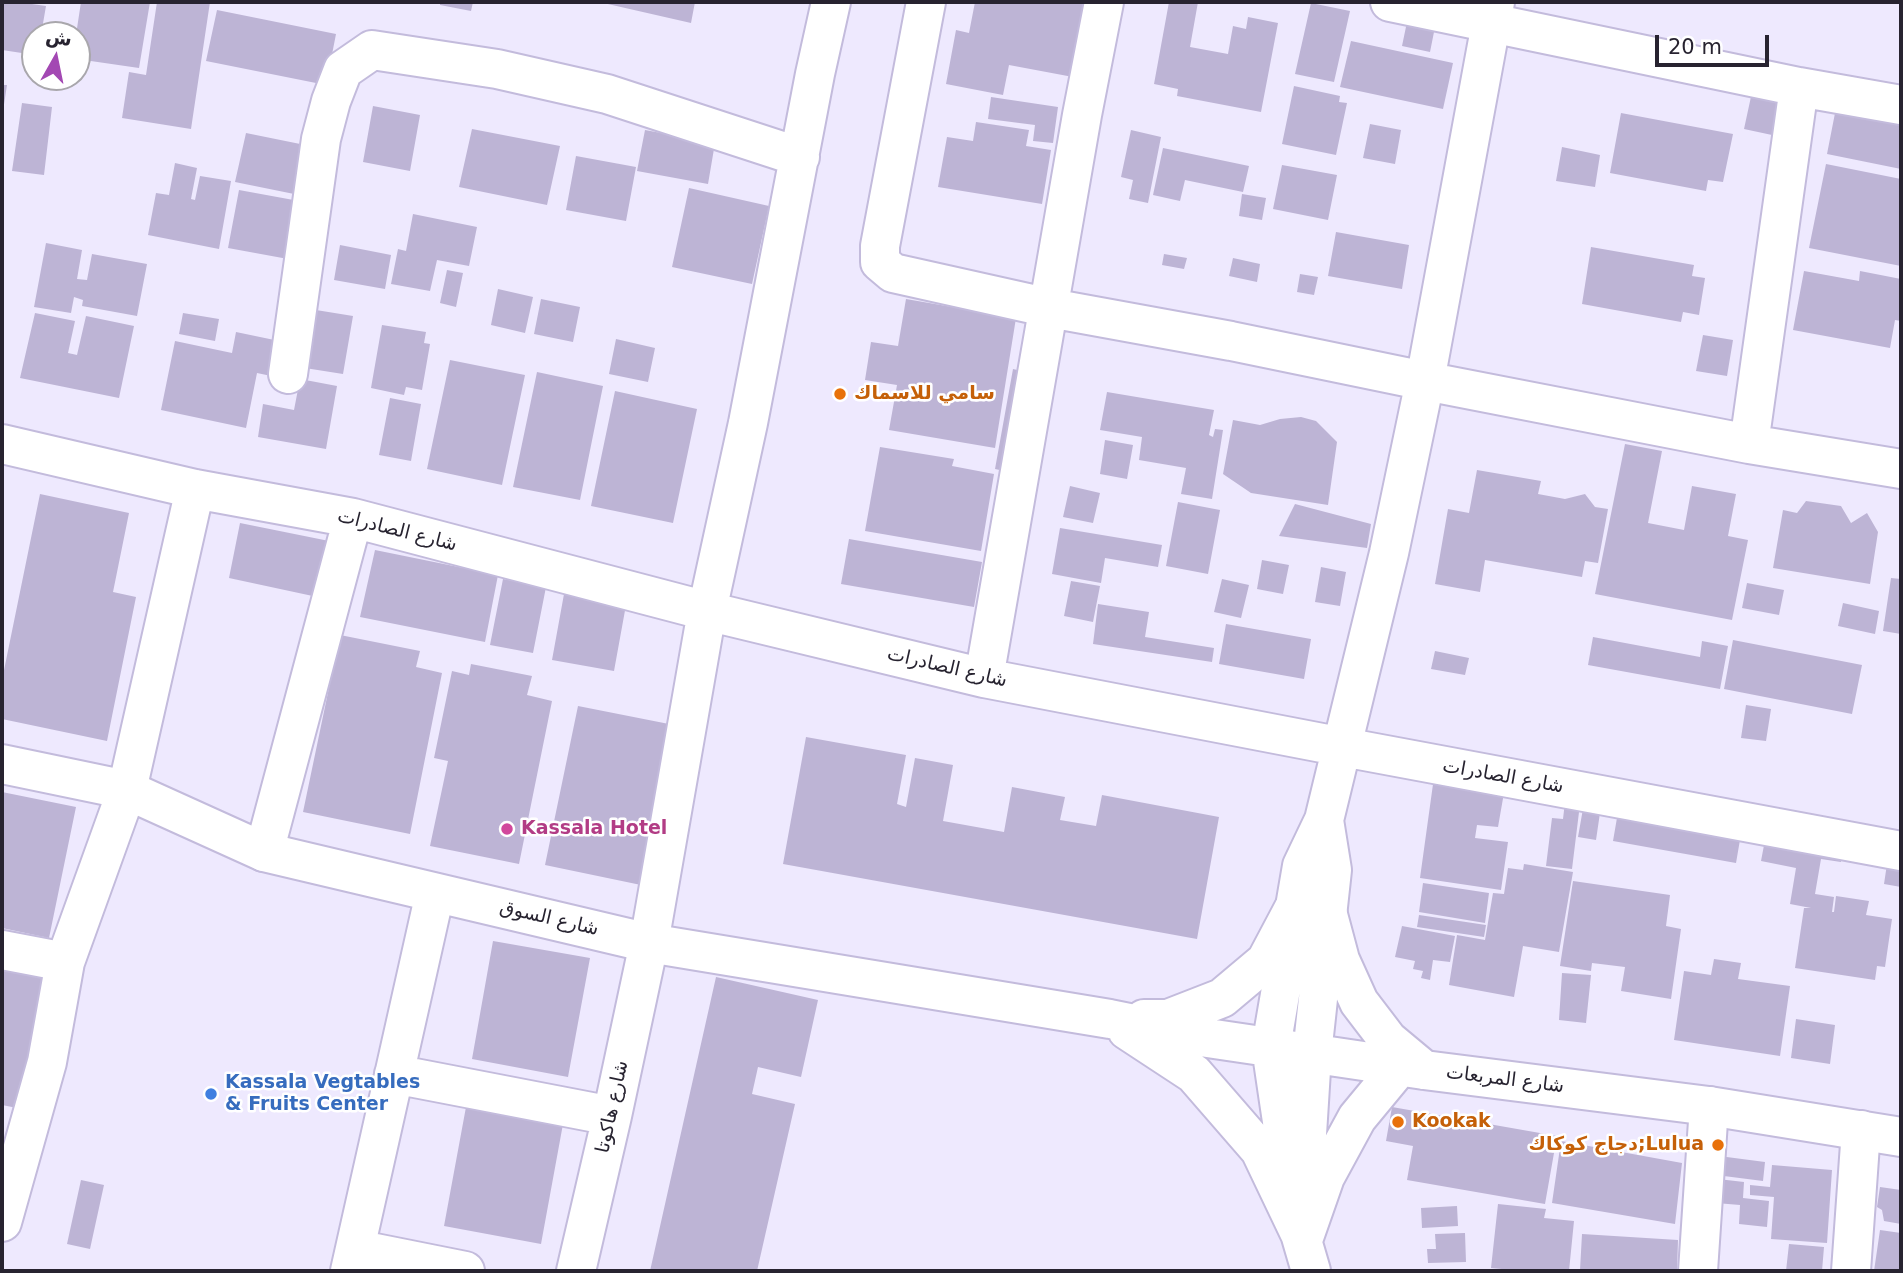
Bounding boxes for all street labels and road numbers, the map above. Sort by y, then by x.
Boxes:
street label: شارع الصادرات [335,505,459,557]
street label: شارع الصادرات [885,643,1009,693]
street label: شارع الصادرات [1441,755,1565,799]
street label: شارع السوق [497,897,601,941]
street label: شارع هاكوتا [592,1059,634,1155]
street label: شارع المربعات [1445,1061,1565,1099]

